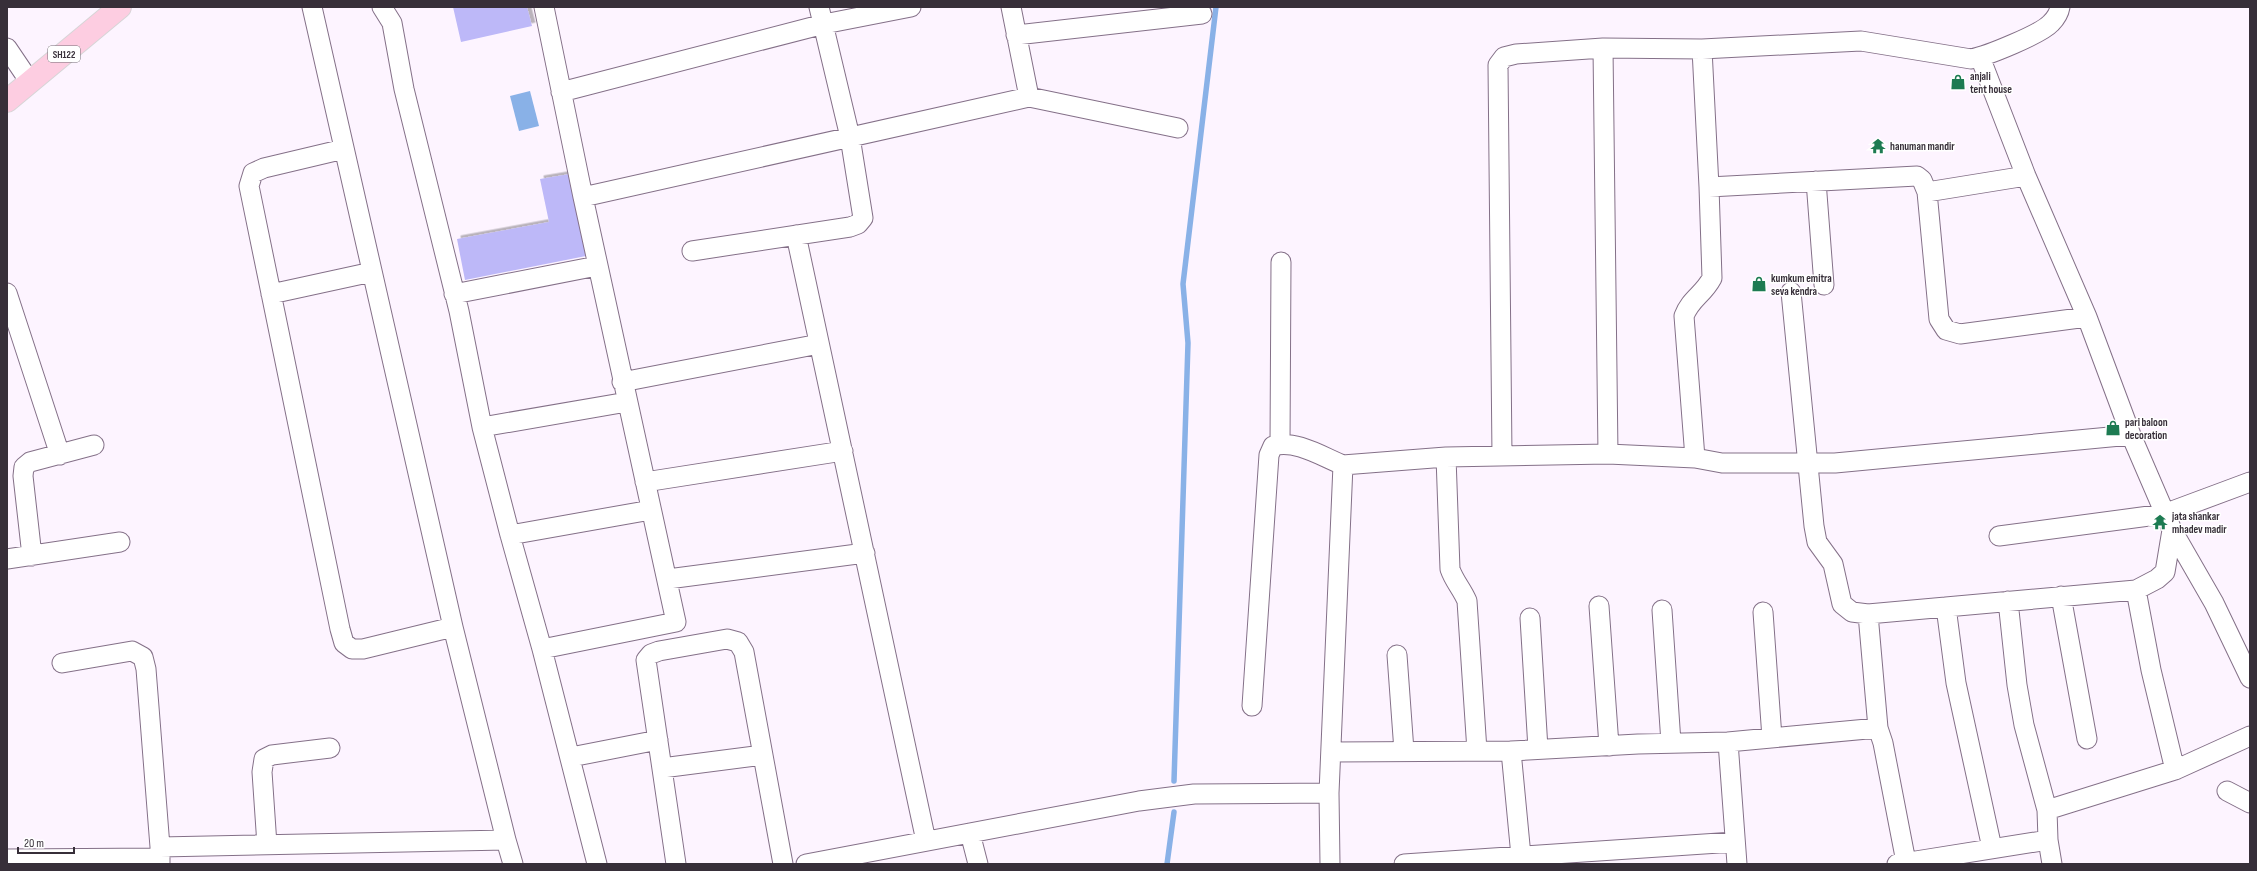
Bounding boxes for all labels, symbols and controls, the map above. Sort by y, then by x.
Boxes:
road number: SH122 [48,46,80,62]
place label: anjali tent house [1970,70,2012,96]
shop icon: anjali tent house [1949,73,1967,91]
temple icon: hanuman mandir [1869,137,1887,155]
place label: hanuman mandir [1890,140,1955,153]
place label: kumkum emitra seva kendra [1771,272,1832,298]
shop icon: kumkum emitra seva kendra [1750,275,1768,293]
place label: pari baloon decoration [2125,416,2168,442]
shop icon: pari baloon decoration [2104,419,2122,437]
place label: jata shankar mhadev madir [2171,510,2227,536]
temple icon: jata shankar mhadev madir [2151,513,2169,531]
scale bar [18,829,74,855]
text: 20 m [24,836,44,851]

